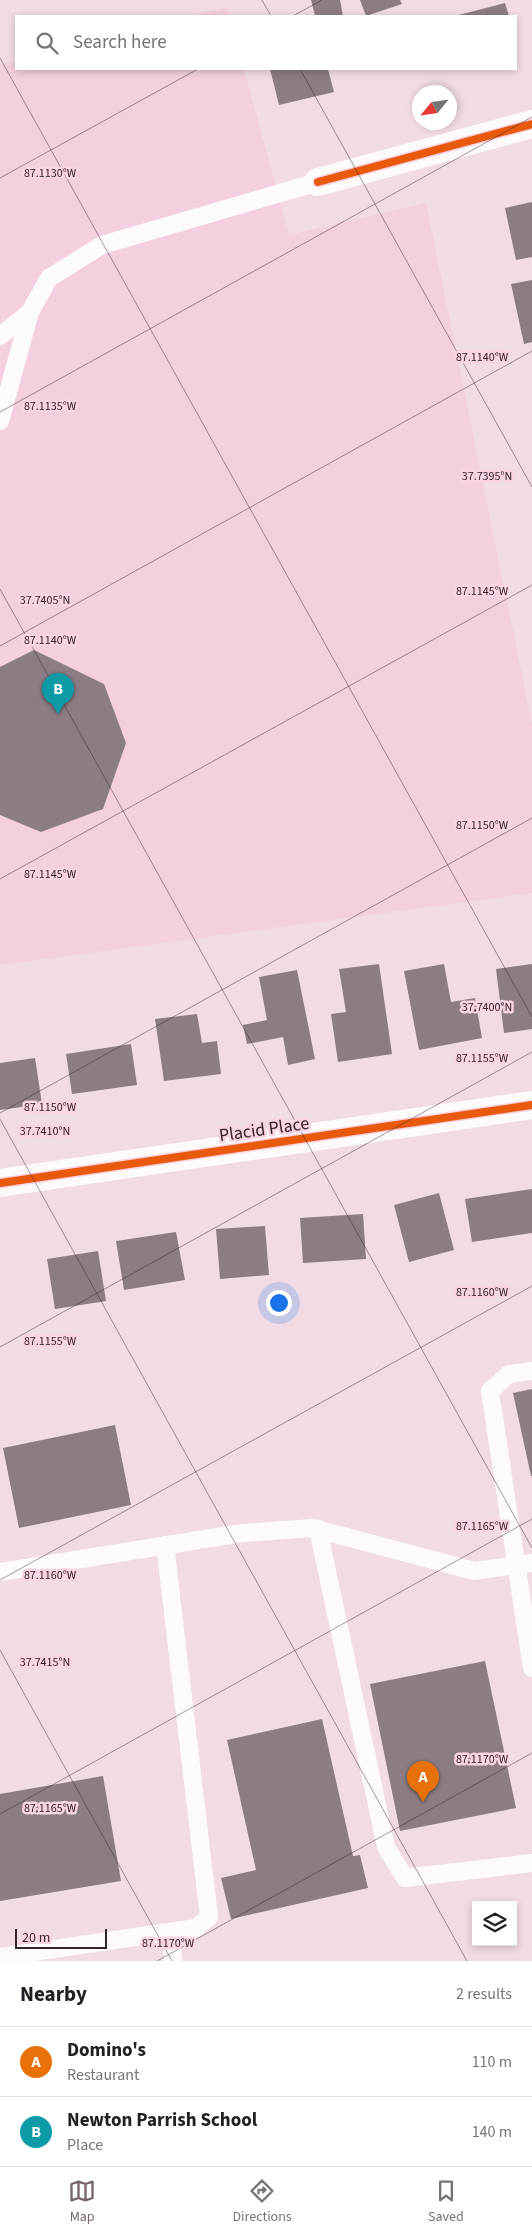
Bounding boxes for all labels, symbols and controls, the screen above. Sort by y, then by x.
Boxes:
search box [15,15,517,70]
icon: search [33,29,61,57]
text: Search here [73,29,167,56]
north arrow [412,85,457,130]
text: 87.1130°W [24,165,77,182]
text: 87.1140°W [456,349,509,366]
text: 87.1135°W [24,398,77,415]
text: 37.7395°N [462,468,512,485]
text: 87.1145°W [456,583,509,600]
text: 37.7405°N [20,592,70,609]
text: 87.1140°W [24,632,77,649]
pin: B [42,673,74,714]
text: 87.1150°W [456,817,509,834]
text: 87.1145°W [24,866,77,883]
text: 37.7400°N [462,999,512,1016]
text: 87.1155°W [456,1050,509,1067]
text: 87.1150°W [24,1099,77,1116]
street label: Placid Place [217,1111,311,1148]
text: 37.7410°N [20,1123,70,1140]
text: 87.1160°W [456,1284,509,1301]
your location [266,1290,292,1316]
text: 87.1155°W [24,1333,77,1350]
text: 87.1165°W [456,1518,509,1535]
text: 87.1160°W [24,1567,77,1584]
text: 37.7415°N [20,1654,70,1671]
text: 87.1170°W [456,1751,509,1768]
pin: A [407,1761,439,1802]
text: 87.1165°W [24,1800,77,1817]
map controls [472,1901,517,1946]
button: layers [472,1901,517,1946]
scale bar [15,1926,108,1949]
text: 20 m [22,1928,50,1948]
text: 87.1170°W [142,1935,195,1952]
text: Nearby [20,1979,87,2009]
text: 2 results [456,1983,512,2005]
text: Domino's [67,2037,146,2064]
text: A [31,2051,41,2073]
text: 110 m [472,2051,512,2073]
text: Restaurant [67,2064,140,2086]
text: Newton Parrish School [67,2107,257,2134]
text: B [31,2121,41,2143]
text: 140 m [472,2121,512,2143]
text: Place [67,2134,103,2156]
tab: Map [68,2177,96,2227]
tab: Directions [232,2177,292,2227]
tab: Saved [428,2177,464,2227]

